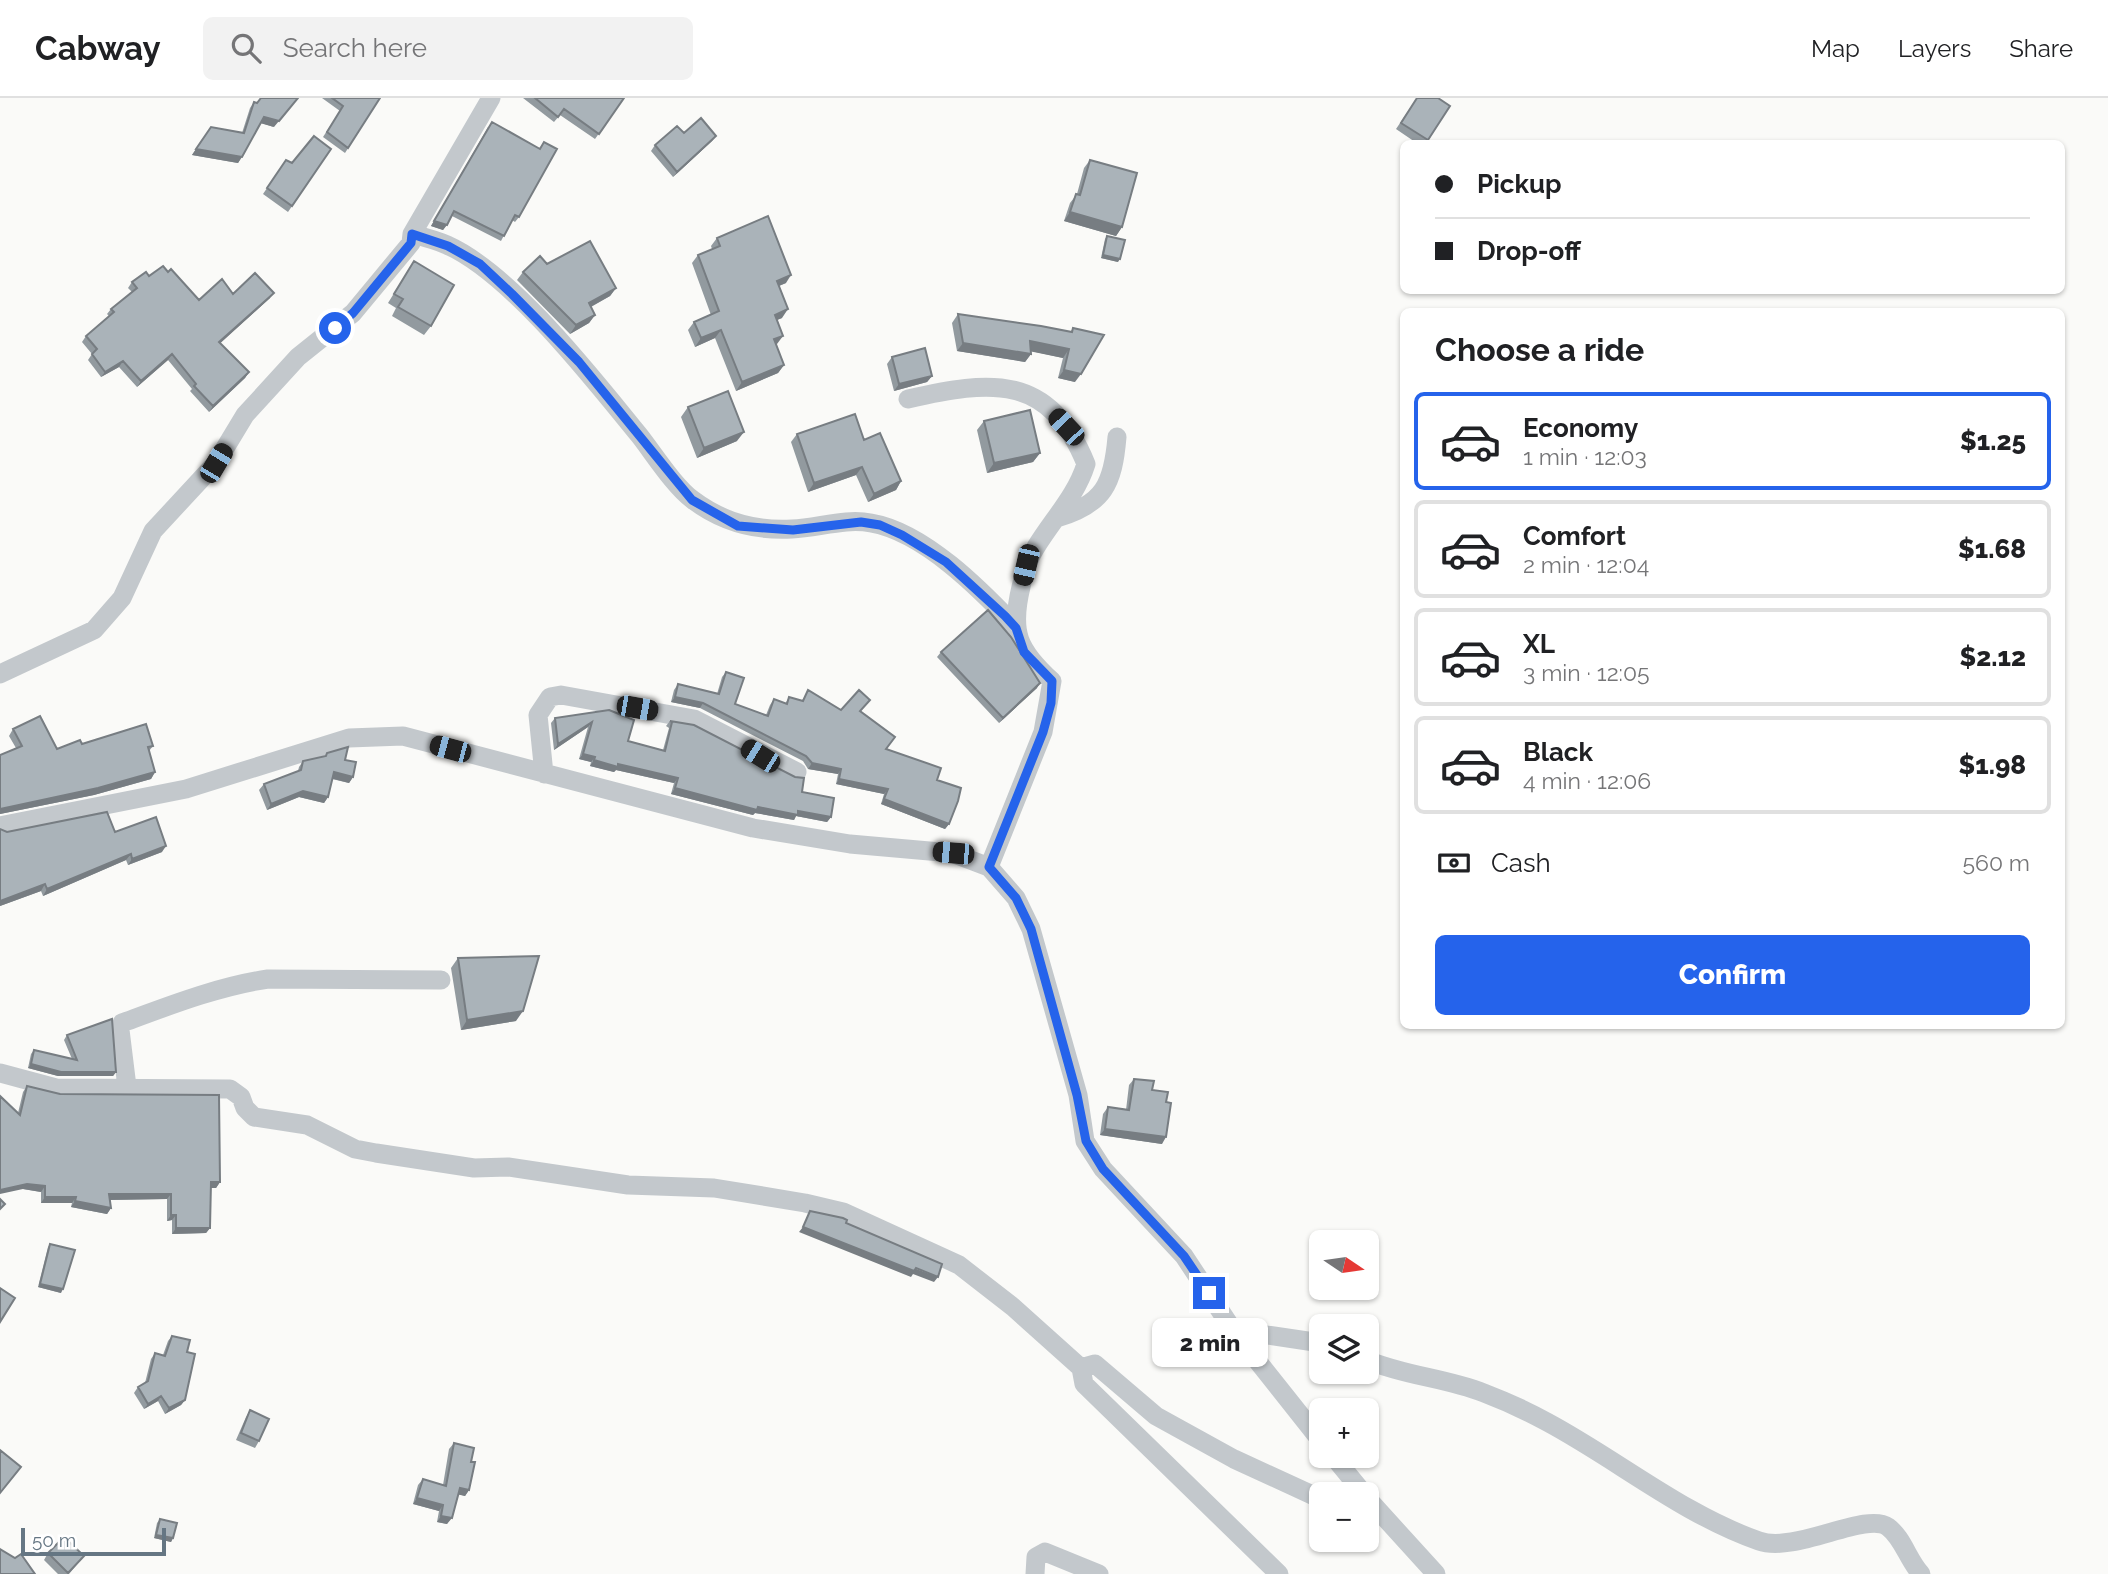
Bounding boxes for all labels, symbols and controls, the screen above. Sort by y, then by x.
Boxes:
search box [203,17,693,80]
text: Cabway [35,29,161,68]
icon: search [227,29,265,67]
text: Search here [283,33,427,63]
text: Map [1811,34,1860,63]
text: Layers [1898,34,1971,63]
text: Share [2009,34,2073,63]
text: Pickup [1477,169,1562,199]
text: Drop-off [1477,236,1581,266]
route start [319,312,351,344]
text: Choose a ride [1435,331,1644,368]
car [1044,404,1089,450]
icon: car [1439,410,1502,473]
text: Economy [1523,413,1638,443]
text: $1.25 [1960,426,2026,456]
car [197,440,236,486]
text: 1 min · 12:03 [1523,443,1647,470]
icon: car [1439,518,1502,581]
text: Comfort [1523,521,1626,551]
text: $1.68 [1958,534,2026,564]
car [1012,542,1041,588]
text: 2 min · 12:04 [1523,551,1649,578]
icon: car [1439,626,1502,689]
text: XL [1523,629,1555,659]
text: $2.12 [1959,642,2026,672]
text: 3 min · 12:05 [1523,659,1650,686]
car [615,694,660,722]
car [427,733,474,765]
icon: car [1439,734,1502,797]
car [737,736,784,776]
text: Black [1523,737,1593,767]
text: $1.98 [1959,750,2026,780]
text: 4 min · 12:06 [1523,767,1651,794]
car [932,841,975,865]
icon: cash [1435,844,1473,882]
text: Cash [1491,848,1551,878]
text: 560 m [1963,849,2030,876]
button: Confirm [1435,935,2030,1015]
north arrow [1309,1230,1379,1300]
map controls [1309,1230,1379,1552]
route end [1193,1277,1225,1309]
button: layers [1309,1314,1379,1384]
callout: 2 min [1151,1318,1267,1366]
text: 2 min [1180,1329,1240,1356]
button: + [1309,1398,1379,1468]
button: − [1309,1482,1379,1552]
scale bar [21,1525,166,1557]
text: 50 m [32,1529,76,1551]

